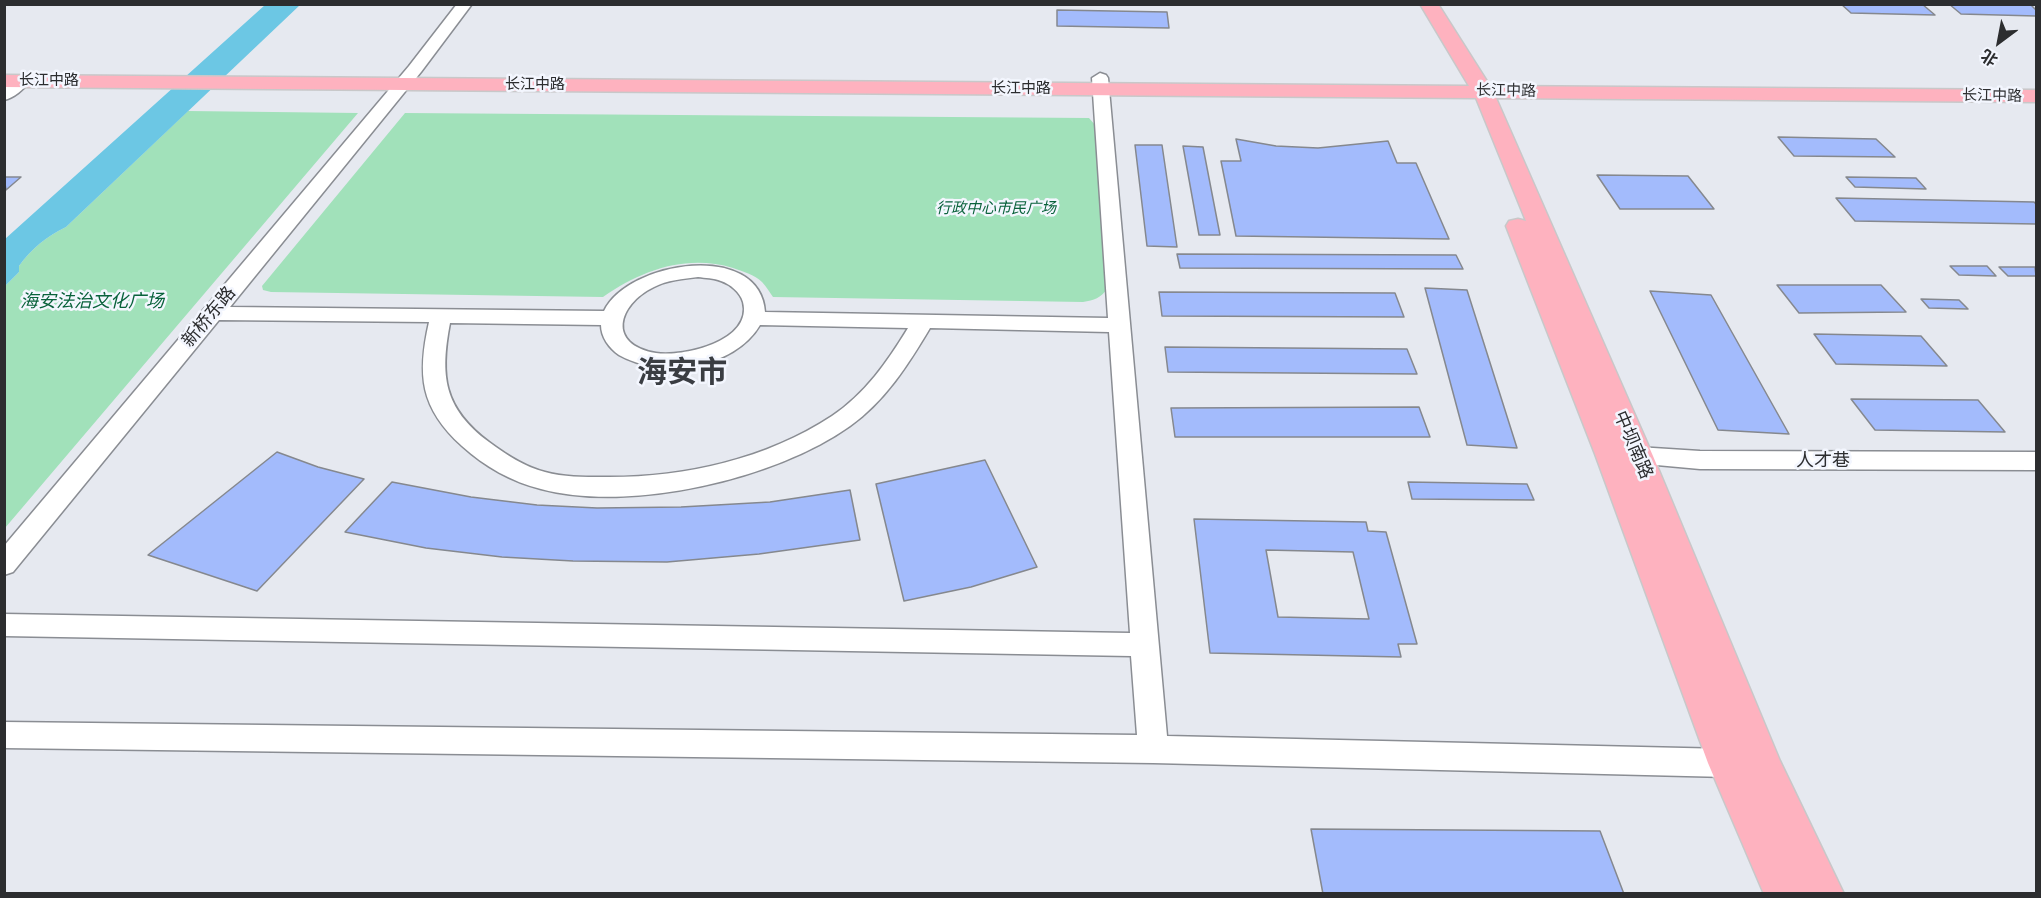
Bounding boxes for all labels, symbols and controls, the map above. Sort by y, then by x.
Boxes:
north arrow [1969,12,2029,72]
text: 北 [1977,45,2001,70]
street label: 长江中路 [19,72,79,90]
street label: 长江中路 [505,76,565,94]
street label: 长江中路 [991,80,1051,98]
street label: 长江中路 [1476,81,1536,101]
street label: 长江中路 [1962,86,2022,106]
park label: 行政中心市民广场 [936,200,1056,218]
street label: 新桥东路 [178,282,240,352]
park label: 海安法治文化广场 [20,291,164,313]
district label: 海安市 [637,355,727,391]
street label: 中坝南路 [1609,408,1657,482]
street label: 人才巷 [1796,450,1850,472]

